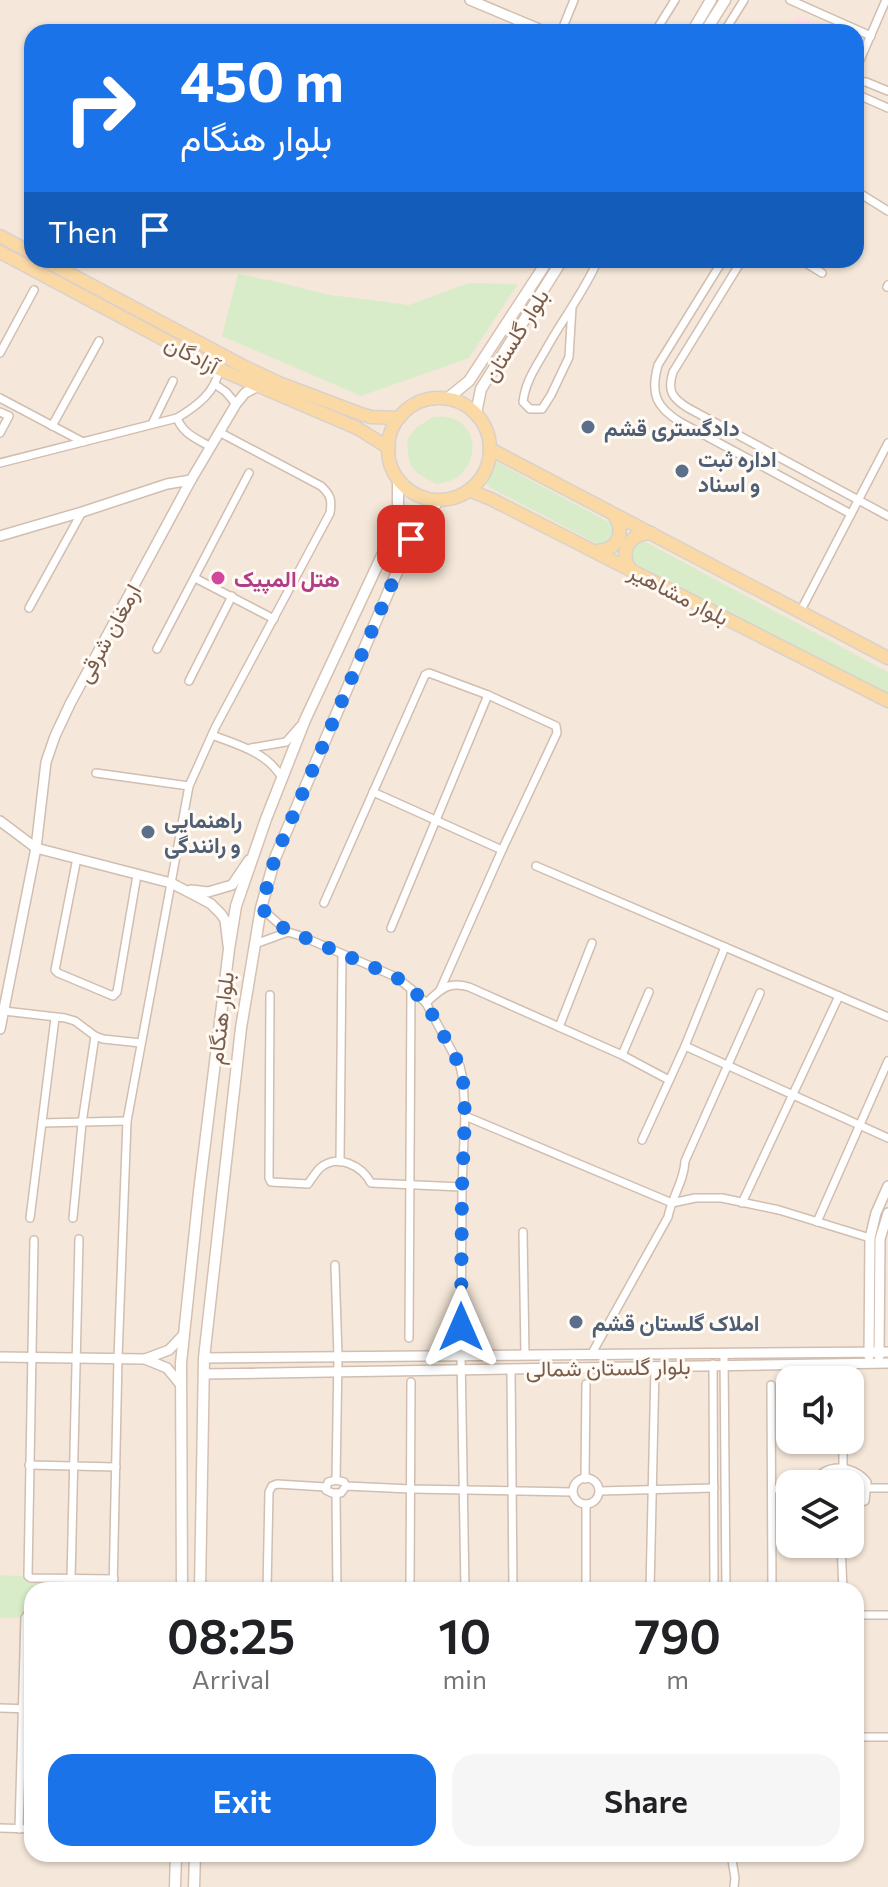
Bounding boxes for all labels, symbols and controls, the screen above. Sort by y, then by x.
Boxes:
text: 450 m [180,45,344,114]
icon: right [48,56,152,160]
text: بلوار هنگام [180,114,332,158]
icon: arrive [133,208,177,252]
text: Then [48,212,117,249]
street label: بلوار گلستان [476,284,555,387]
street label: آزادگان [160,329,225,381]
place label: دادگستری قشم [604,414,740,443]
marker: دادگستری قشم [579,418,597,436]
place label: اداره ثبت و اسناد [698,445,777,498]
marker: اداره ثبت و اسناد [673,462,691,480]
pin [377,505,445,573]
icon: arrive [389,517,433,561]
street label: بلوار مشاهیر [623,557,734,632]
place label: هتل المپیک [234,565,340,595]
marker: هتل المپیک [209,569,227,587]
street label: ارمغان شرقی [70,579,147,688]
place label: راهنمایی و رانندگی [164,806,242,859]
marker: راهنمایی و رانندگی [139,823,157,841]
street label: بلوار هنگام [201,970,241,1066]
position arrow [419,1285,503,1369]
place label: املاک گلستان قشم [592,1309,760,1338]
marker: املاک گلستان قشم [567,1313,585,1331]
street label: بلوار گلستان شمالی [525,1352,691,1383]
map controls [776,1366,864,1558]
button: sound [776,1366,864,1454]
button: layers [776,1470,864,1558]
text: 08:25 [167,1605,295,1664]
text: 10 [438,1605,491,1664]
text: 790 [634,1605,721,1664]
text: Arrival [192,1663,270,1694]
text: min [443,1663,487,1694]
text: m [666,1663,689,1694]
button: Exit [48,1754,436,1846]
button: Share [452,1754,840,1846]

